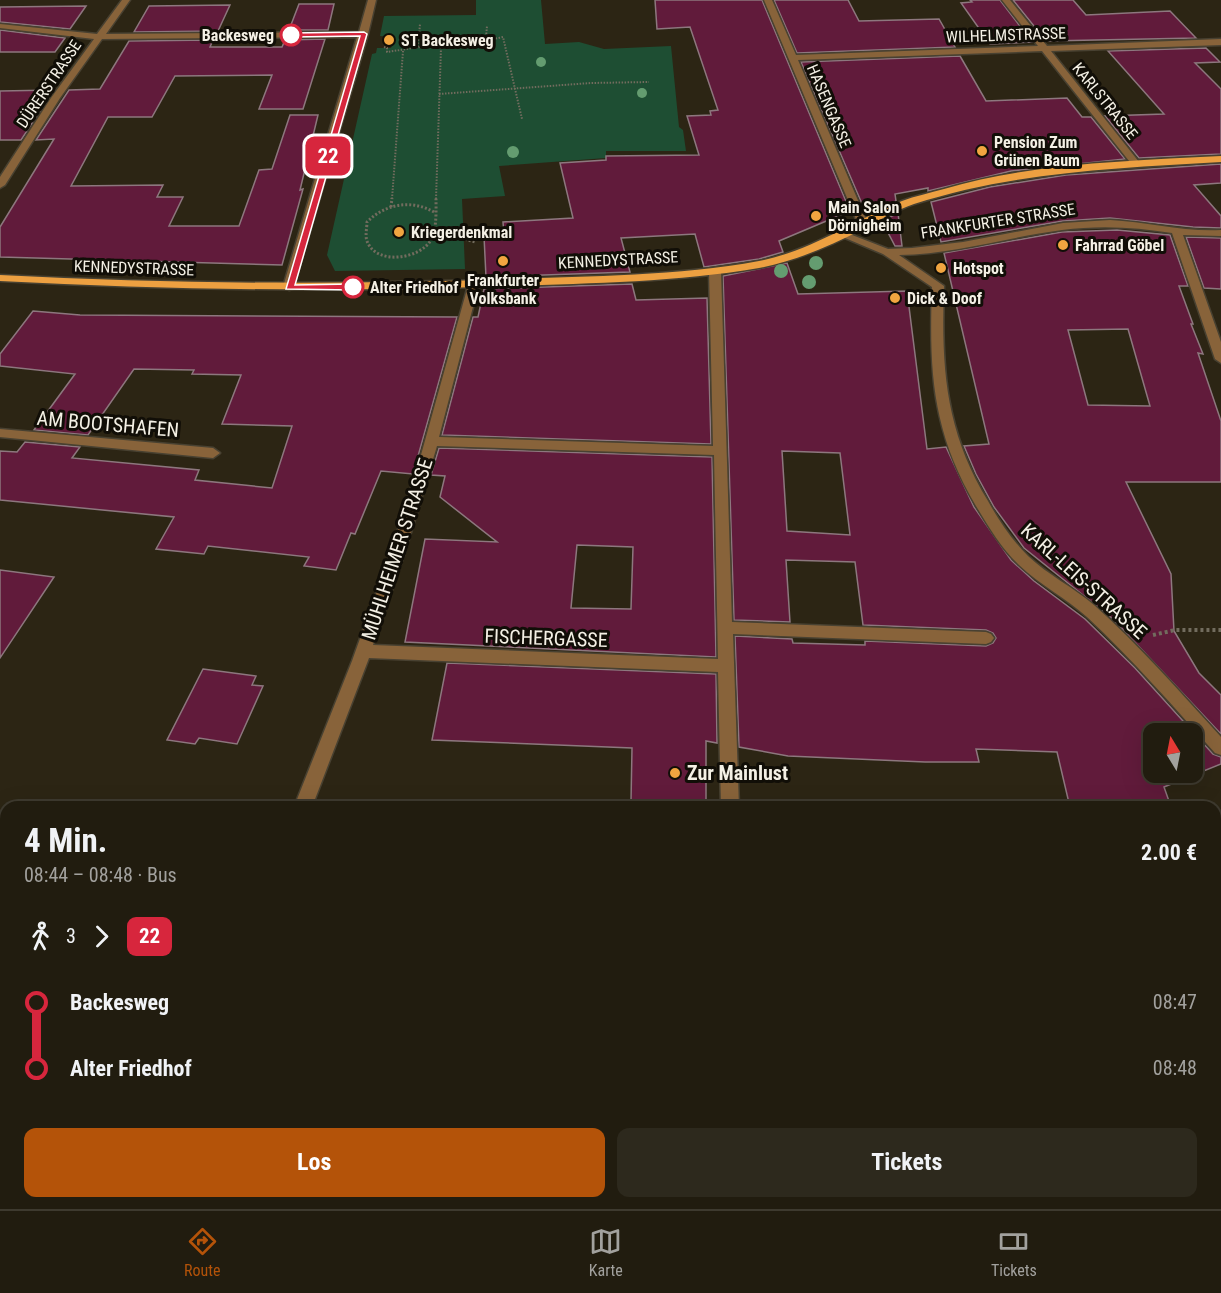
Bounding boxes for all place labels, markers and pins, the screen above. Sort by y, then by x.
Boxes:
marker: Backesweg [280,24,302,46]
place label: Backesweg [202,26,274,45]
place label: ST Backesweg [401,31,494,50]
marker: ST Backesweg [382,33,396,47]
place label: Pension Zum Grünen Baum [994,133,1080,170]
marker: Pension Zum Grünen Baum [975,144,989,158]
place label: Main Salon Dörnigheim [828,198,902,235]
marker: Main Salon Dörnigheim [809,209,823,223]
place label: Kriegerdenkmal [411,223,512,242]
marker: Kriegerdenkmal [392,225,406,239]
place label: Fahrrad Göbel [1075,236,1164,255]
marker: Fahrrad Göbel [1056,238,1070,252]
marker: Frankfurter Volksbank [496,254,510,268]
place label: Hotspot [953,259,1004,278]
marker: Hotspot [934,261,948,275]
place label: Frankfurter Volksbank [467,271,539,308]
marker: Alter Friedhof [342,276,364,298]
place label: Alter Friedhof [370,278,459,297]
place label: Dick & Doof [907,289,983,308]
marker: Dick & Doof [888,291,902,305]
place label: Zur Mainlust [687,761,788,785]
marker: Zur Mainlust [668,766,682,780]

